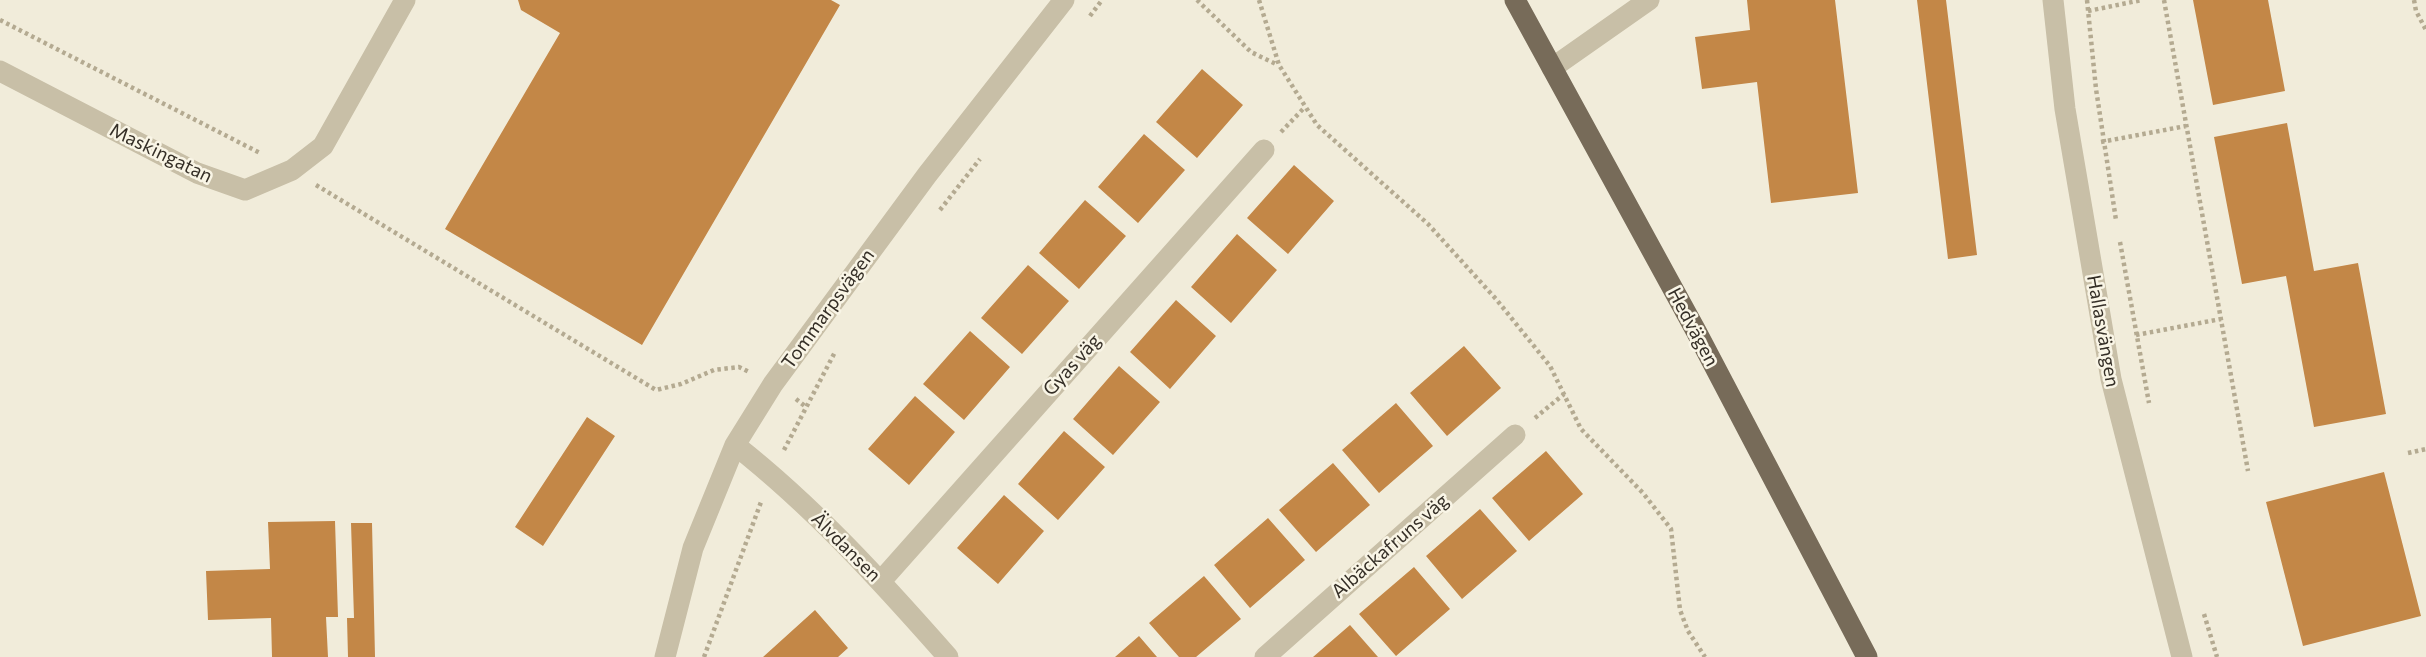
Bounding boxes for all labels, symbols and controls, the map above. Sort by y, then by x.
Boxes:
street label: Maskingatan [106,118,216,188]
street label: Tommarpsvägen [777,245,879,373]
street label: Hallasvängen [2082,273,2124,389]
street label: Hedvägen [1663,284,1723,370]
street label: Gyas väg [1038,329,1106,401]
street label: Albäckafruns väg [1327,489,1453,603]
street label: Älvdansen [807,508,885,586]

